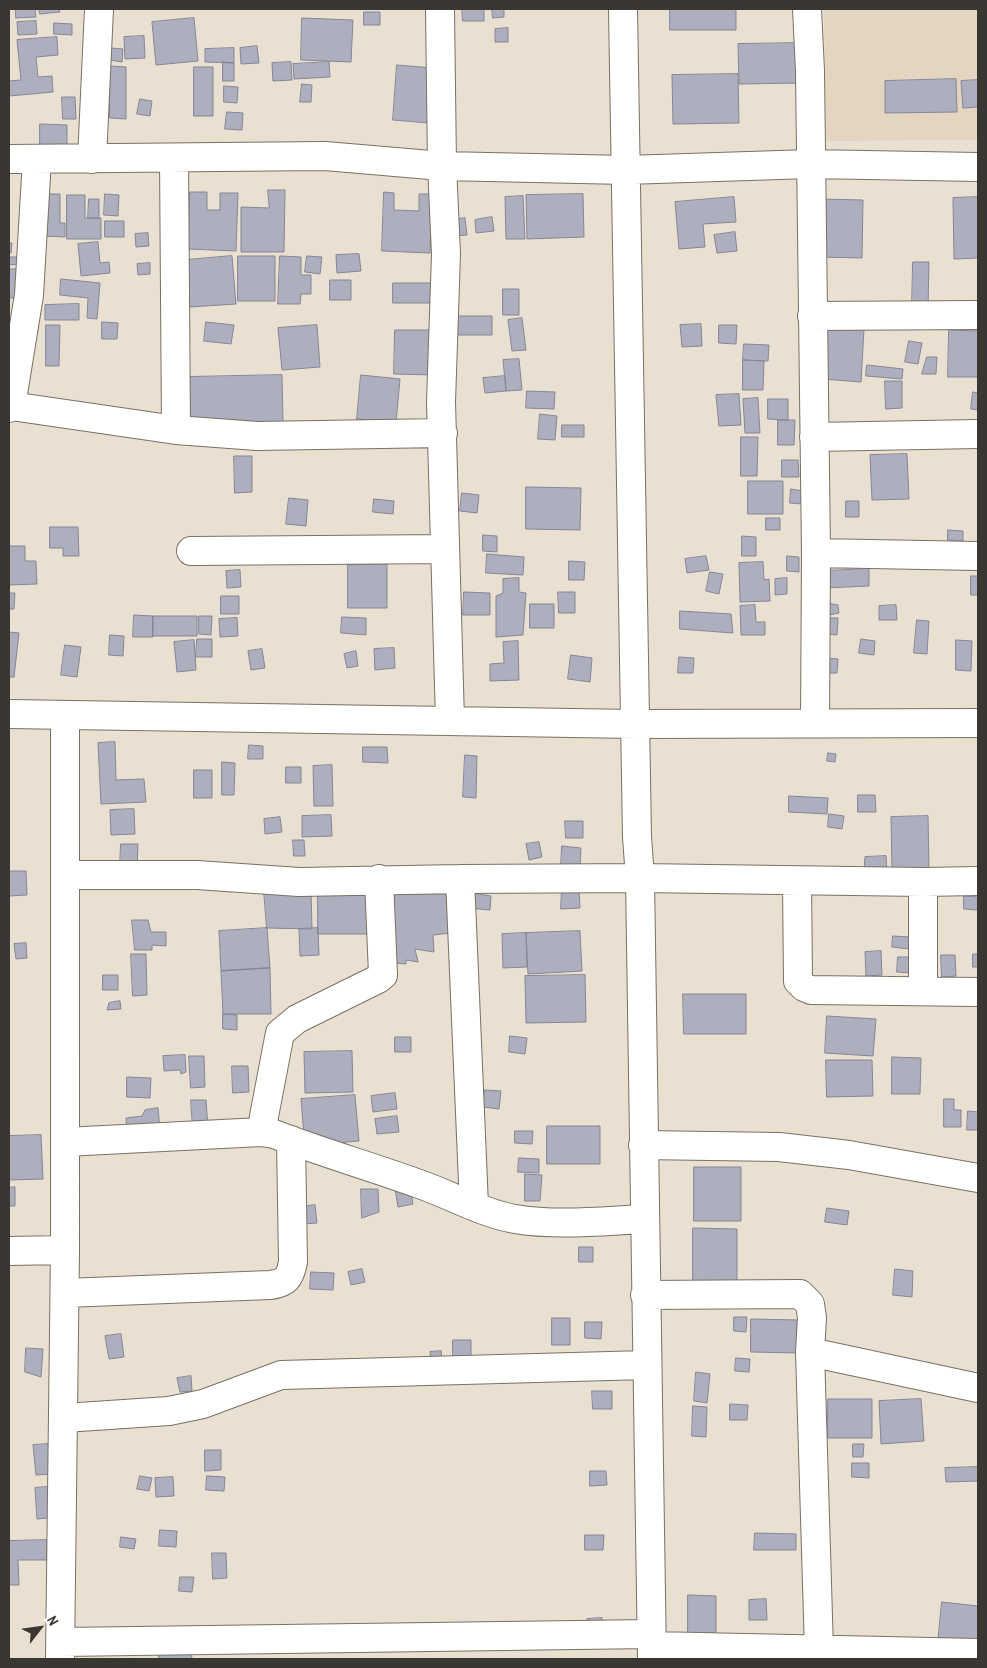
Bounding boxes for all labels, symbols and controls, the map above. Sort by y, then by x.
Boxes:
north arrow [15,1603,65,1653]
text: N [43,1612,63,1629]

